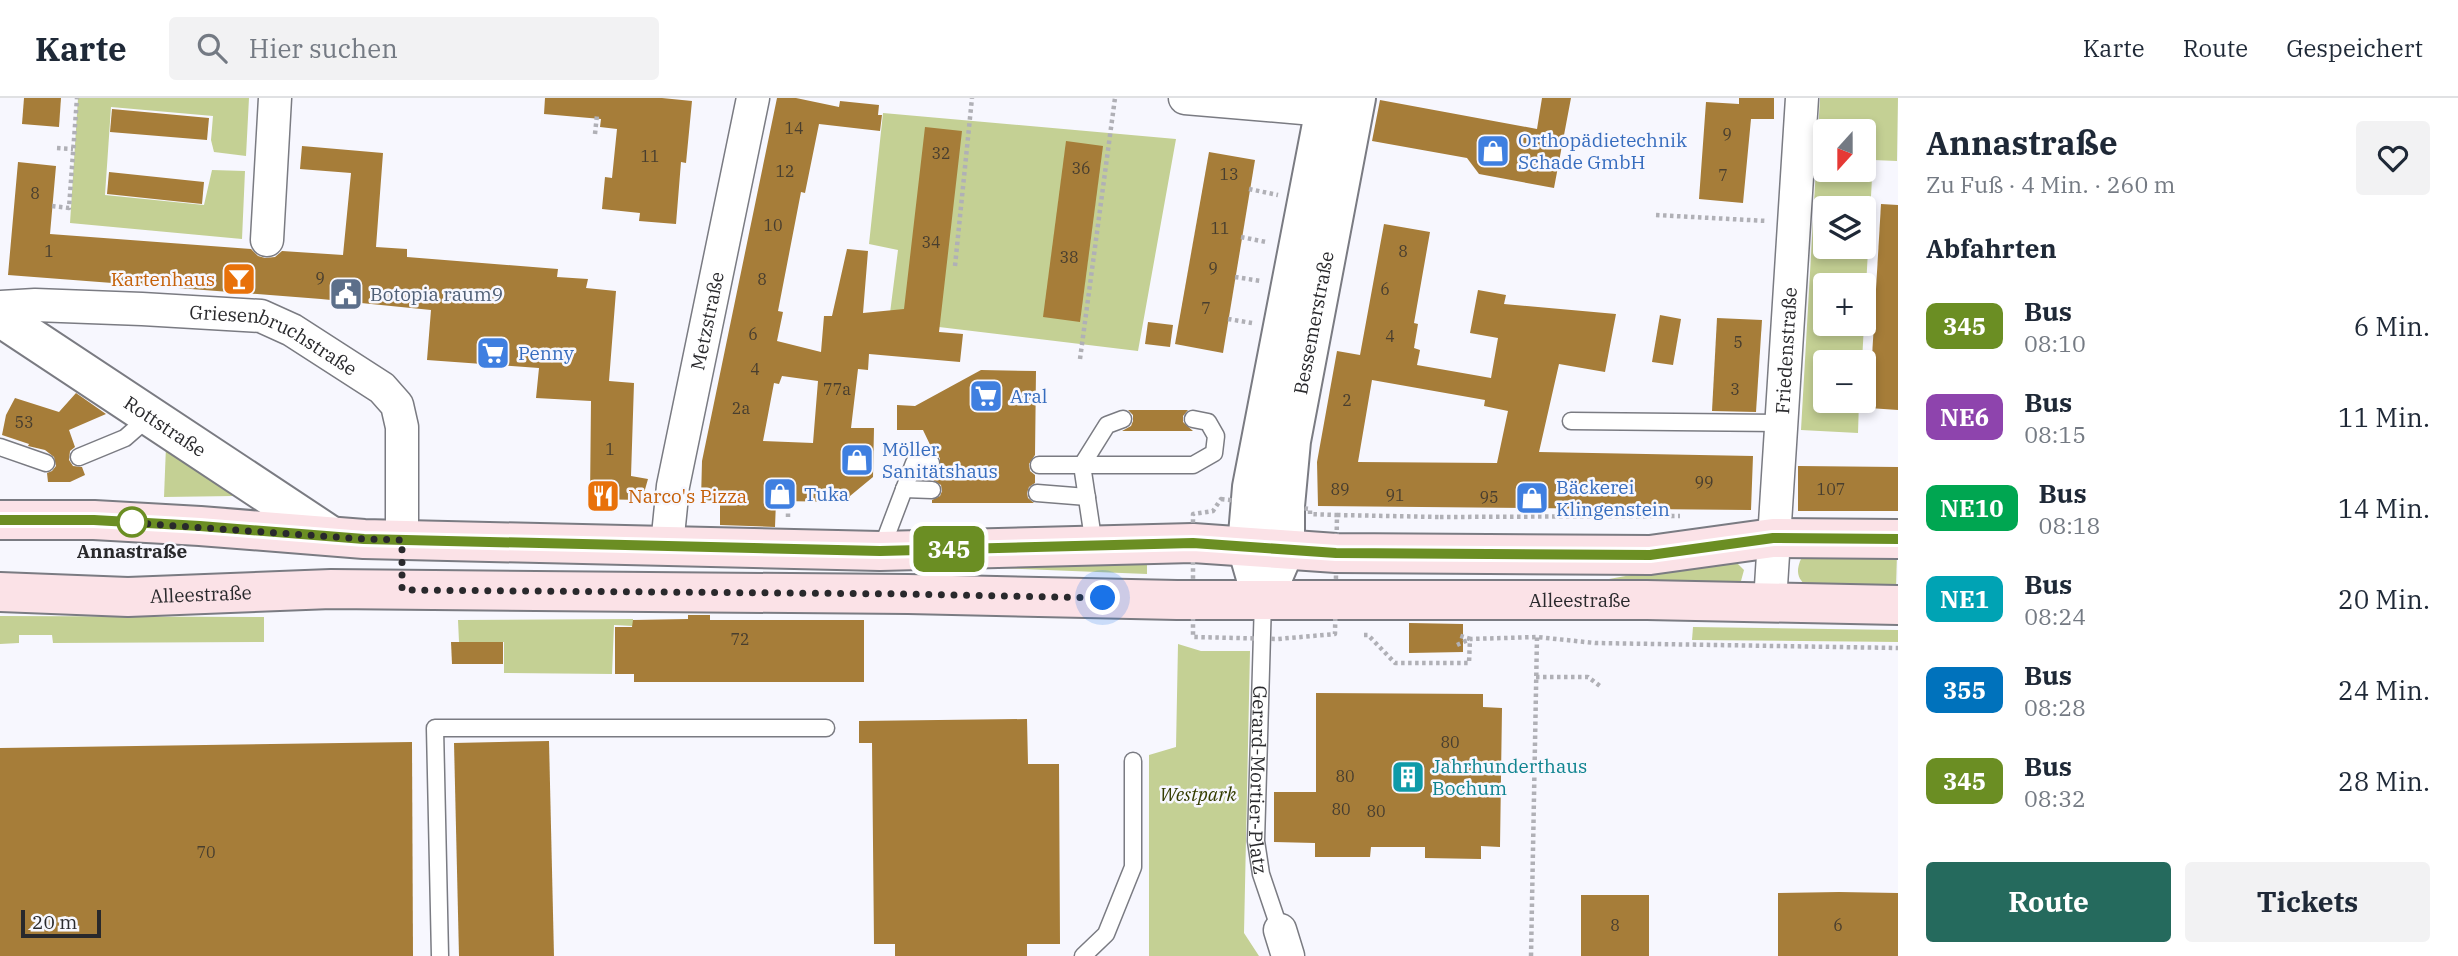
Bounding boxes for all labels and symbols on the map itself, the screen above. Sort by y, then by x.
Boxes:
house number: 14 [784,118,804,138]
north arrow [1813,119,1876,182]
house number: 9 [1722,124,1732,144]
place label: Orthopädietechnik Schade GmbH [1518,128,1687,174]
shop icon: Orthopädietechnik Schade GmbH [1474,132,1512,170]
house number: 32 [931,143,951,163]
house number: 11 [640,146,660,166]
house number: 36 [1071,158,1091,178]
house number: 12 [775,161,795,181]
house number: 13 [1219,164,1239,184]
house number: 7 [1718,165,1728,185]
house number: 8 [30,183,40,203]
house number: 10 [763,215,783,235]
house number: 11 [1210,218,1230,238]
house number: 34 [921,232,941,252]
house number: 1 [44,241,54,261]
house number: 8 [1398,241,1408,261]
house number: 38 [1059,247,1079,267]
street label: Bessemerstraße [1288,249,1339,397]
house number: 9 [1208,258,1218,278]
bar icon: Kartenhaus [220,260,258,298]
place label: Kartenhaus [111,267,215,291]
house number: 9 [315,268,325,288]
street label: Metzstraße [685,269,729,372]
house number: 8 [757,269,767,289]
public building icon: Botopia raum9 [327,275,365,313]
house number: 6 [1380,279,1390,299]
place label: Botopia raum9 [370,282,503,306]
street label: Friedenstraße [1770,286,1802,415]
house number: 7 [1201,298,1211,318]
street label: Griesenbruchstraße [189,300,361,381]
house number: 6 [748,324,758,344]
house number: 4 [1385,326,1395,346]
house number: 5 [1733,332,1743,352]
supermarket icon: Penny [474,334,512,372]
place label: Penny [518,341,575,365]
house number: 4 [750,359,760,379]
supermarket icon: Aral [967,377,1005,415]
house number: 77a [823,379,851,399]
house number: 3 [1730,379,1740,399]
place label: Aral [1010,384,1048,408]
street label: Rottstraße [120,390,211,462]
house number: 2 [1342,390,1352,410]
house number: 2a [732,398,750,418]
house number: 53 [14,412,34,432]
place label: Möller Sanitätshaus [882,437,998,483]
house number: 1 [605,439,615,459]
shop icon: Möller Sanitätshaus [838,441,876,479]
house number: 99 [1694,472,1714,492]
shop icon: Tuka [761,475,799,513]
place label: Bäckerei Klingenstein [1556,475,1670,521]
restaurant icon: Narco's Pizza [584,477,622,515]
house number: 89 [1330,479,1350,499]
shop icon: Bäckerei Klingenstein [1513,479,1551,517]
house number: 107 [1817,479,1845,499]
place label: Tuka [804,482,849,506]
place label: Narco's Pizza [628,484,747,508]
house number: 91 [1385,485,1405,505]
house number: 95 [1479,487,1499,507]
marker: Annastraße [117,507,147,537]
line badge: 345 [909,526,989,572]
place label: Annastraße [77,539,187,563]
street label: Alleestraße [150,580,252,608]
your location [1085,580,1120,615]
street label: Alleestraße [1529,588,1630,612]
house number: 72 [730,629,750,649]
street label: Gerard-Mortier-Platz [1244,685,1273,876]
house number: 80 [1440,732,1460,752]
place label: Jahrhunderthaus Bochum [1432,754,1587,800]
building icon: Jahrhunderthaus Bochum [1389,758,1427,796]
house number: 80 [1335,766,1355,786]
park label: Westpark [1159,782,1238,806]
house number: 80 [1331,799,1351,819]
house number: 80 [1366,801,1386,821]
house number: 70 [196,842,216,862]
scale bar [21,907,102,939]
house number: 8 [1610,915,1620,935]
house number: 6 [1833,915,1843,935]

